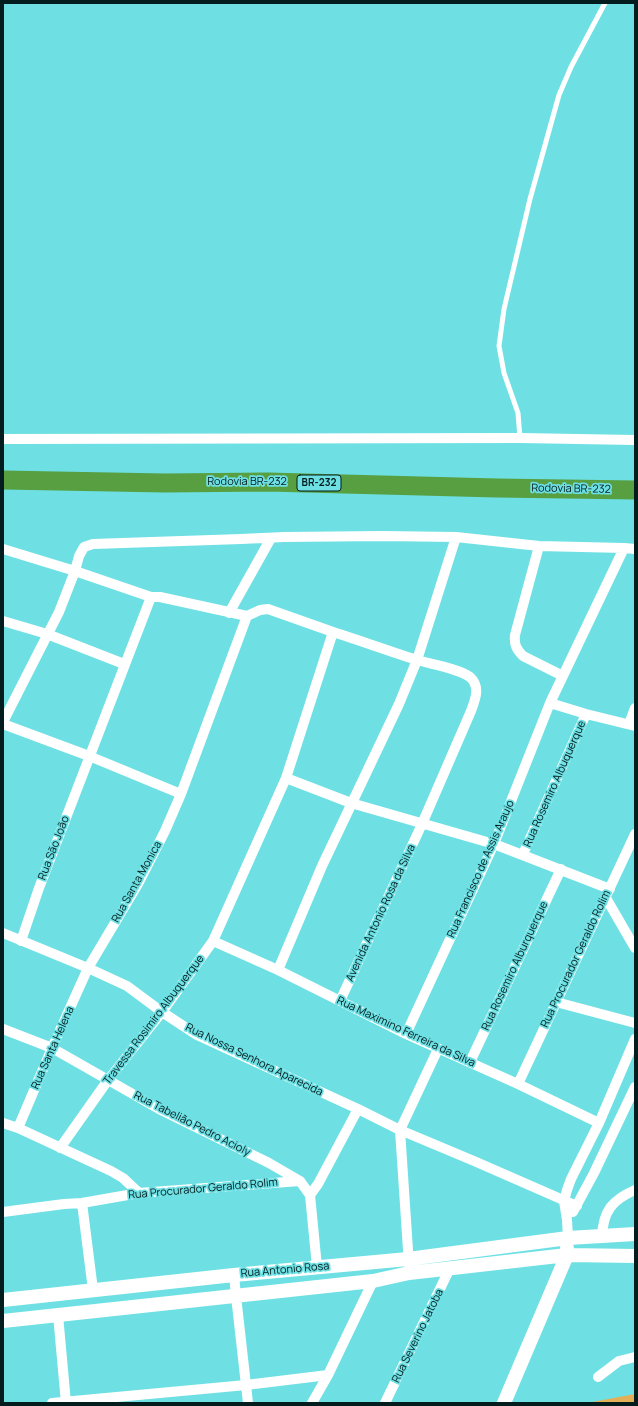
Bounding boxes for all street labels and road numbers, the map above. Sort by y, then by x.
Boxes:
street label: Rodovia BR-232 [207,475,287,489]
road number: BR-232 [297,475,341,491]
street label: Rodovia BR-232 [531,482,611,496]
street label: Rua Rosemiro Albuquerque [521,719,589,849]
street label: Rua Francisco de Assis Araujo [445,798,517,940]
street label: Rua São João [36,814,72,882]
street label: Rua Santa Monica [109,839,165,925]
street label: Avenida Antonio Rosa da Silva [343,842,419,984]
street label: Rua Procurador Geraldo Rolim [538,888,614,1030]
street label: Rua Rosemiro Alburquerque [479,899,551,1033]
street label: Travessa Rosimiro Albuquerque [101,953,207,1087]
street label: Rua Maximino Ferreira da Silva [335,994,477,1070]
street label: Rua Santa Helena [29,1004,77,1092]
street label: Rua Nossa Senhora Aparecida [183,1021,325,1099]
street label: Rua Tabelião Pedro Acioly [132,1089,252,1159]
street label: Rua Procurador Geraldo Rolim [128,1176,278,1202]
street label: Rua Antonio Rosa [240,1260,330,1280]
street label: Rua Severino Jatoba [390,1287,446,1385]

